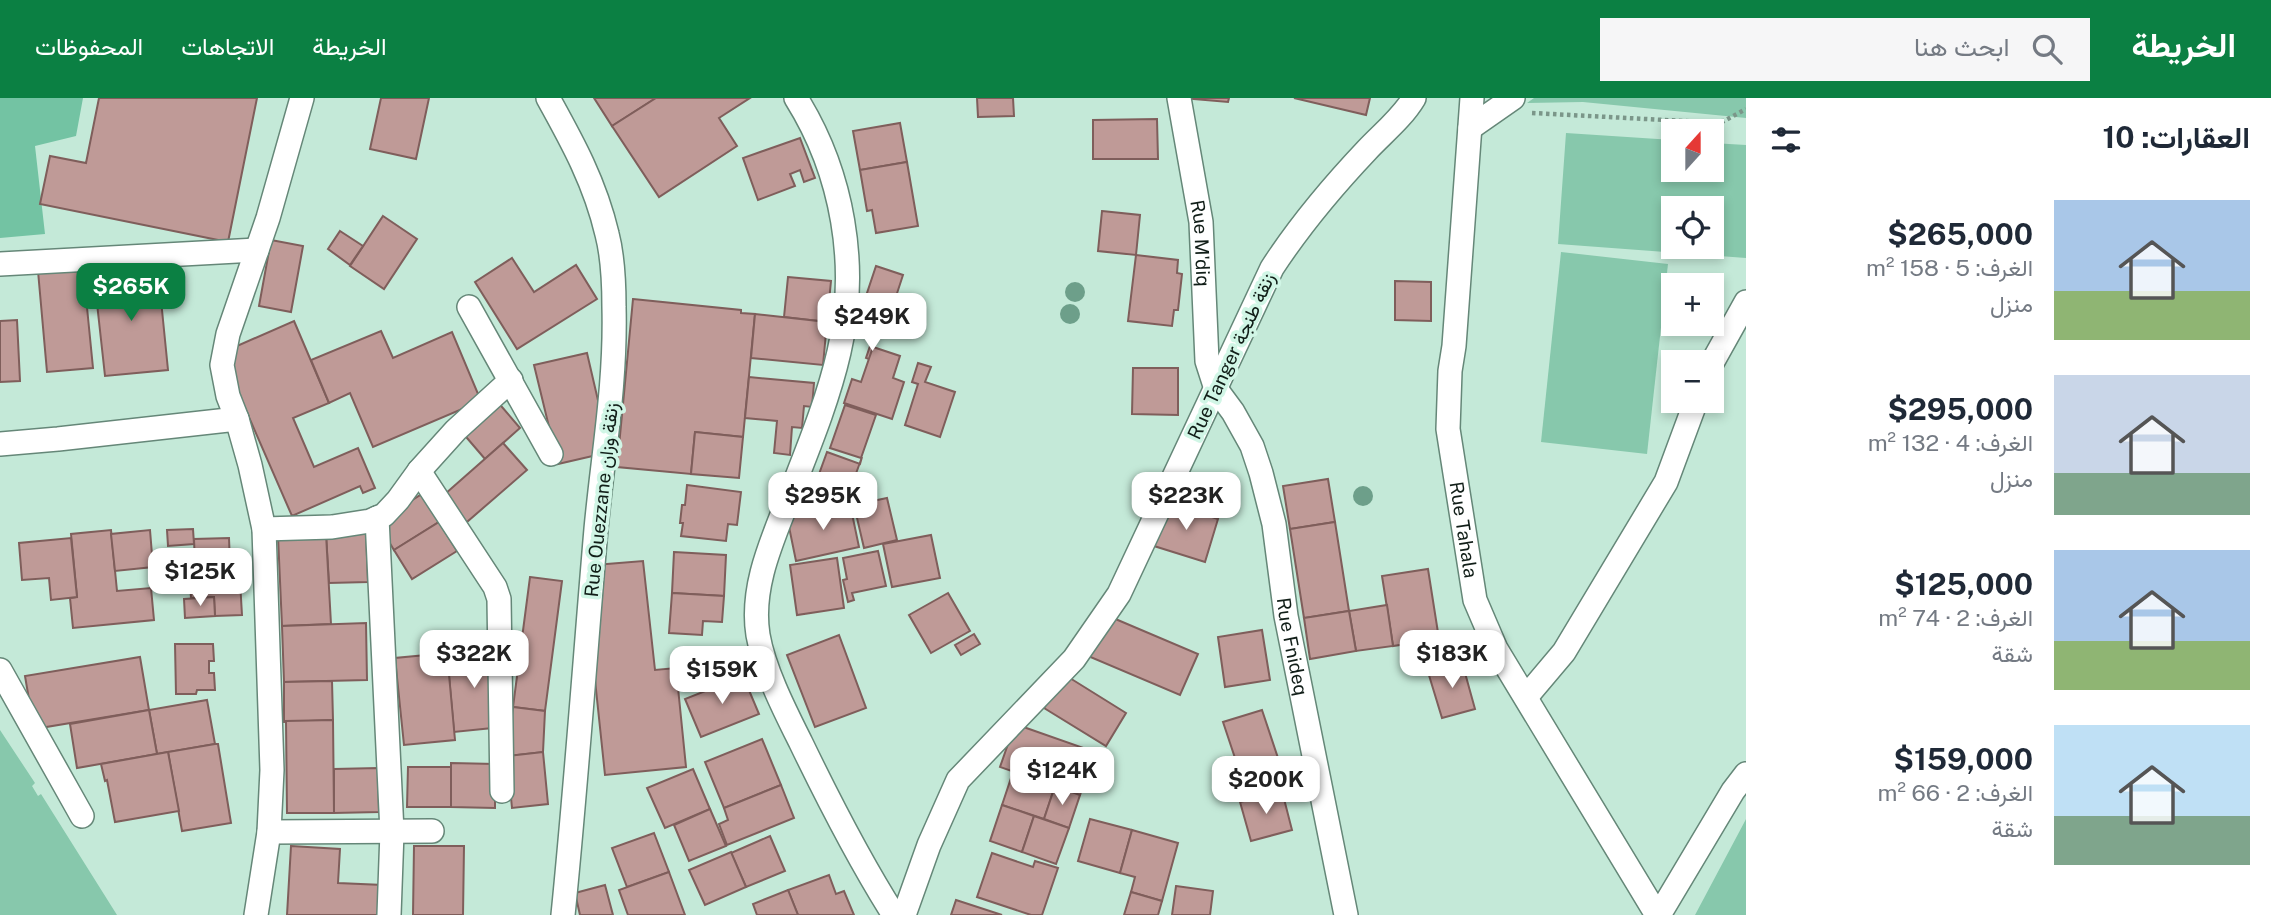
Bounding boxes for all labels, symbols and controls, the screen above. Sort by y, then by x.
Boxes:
search box [1600,18,2090,81]
text: الخريطة [2132,26,2236,64]
icon: search [2028,30,2066,68]
text: ابحث هنا [1914,31,2010,62]
text: المحفوظات [35,32,143,60]
text: الاتجاهات [181,32,274,60]
text: الخريطة [312,32,387,60]
north arrow [1661,119,1724,182]
map controls [1661,119,1724,413]
text: العقارات: 10 [2102,119,2250,155]
icon: filters [1767,121,1805,159]
button: locate [1661,196,1724,259]
street label: Rue M'diq [1186,198,1215,287]
text: $265,000 [1887,216,2033,252]
icon: home [2110,228,2194,312]
text: الغرف: 5 · 158 m² [1866,254,2033,281]
pin: $265K [82,264,180,323]
street label: Rue Tanger زنقة طنجة [1183,269,1280,443]
text: $265K [92,272,170,299]
button: + [1661,273,1724,336]
text: منزل [1990,290,2033,317]
pin: $249K [823,294,921,353]
text: $249K [834,302,911,329]
button: − [1661,350,1724,413]
text: $295,000 [1887,391,2033,427]
street label: Rue Ouezzane زنقة وزان [580,402,623,598]
icon: home [2110,403,2194,487]
text: الغرف: 4 · 132 m² [1868,429,2033,456]
text: منزل [1990,465,2033,492]
pin: $295K [774,472,872,532]
pin: $223K [1137,472,1235,532]
street label: Rue Tahala [1445,480,1482,580]
text: $295K [784,481,862,508]
text: $223K [1148,481,1224,508]
pin: $125K [151,548,249,608]
text: $125K [164,557,236,584]
text: $125,000 [1894,566,2033,602]
icon: home [2110,578,2194,662]
street label: Rue Fnideq [1273,596,1313,697]
text: الغرف: 2 · 74 m² [1878,604,2033,631]
pin: $322K [425,630,523,690]
pin: $183K [1403,630,1501,690]
text: $322K [436,639,512,666]
text: $183K [1416,639,1488,666]
text: شقة [1991,640,2033,667]
pin: $159K [673,646,771,706]
text: $159K [686,655,758,682]
text: $159,000 [1894,741,2033,777]
pin: $124K [1013,748,1111,807]
icon: home [2110,753,2194,837]
text: $124K [1026,756,1098,783]
pin: $200K [1217,756,1315,816]
text: $200K [1228,765,1304,792]
text: الغرف: 2 · 66 m² [1878,779,2033,806]
text: شقة [1991,815,2033,842]

